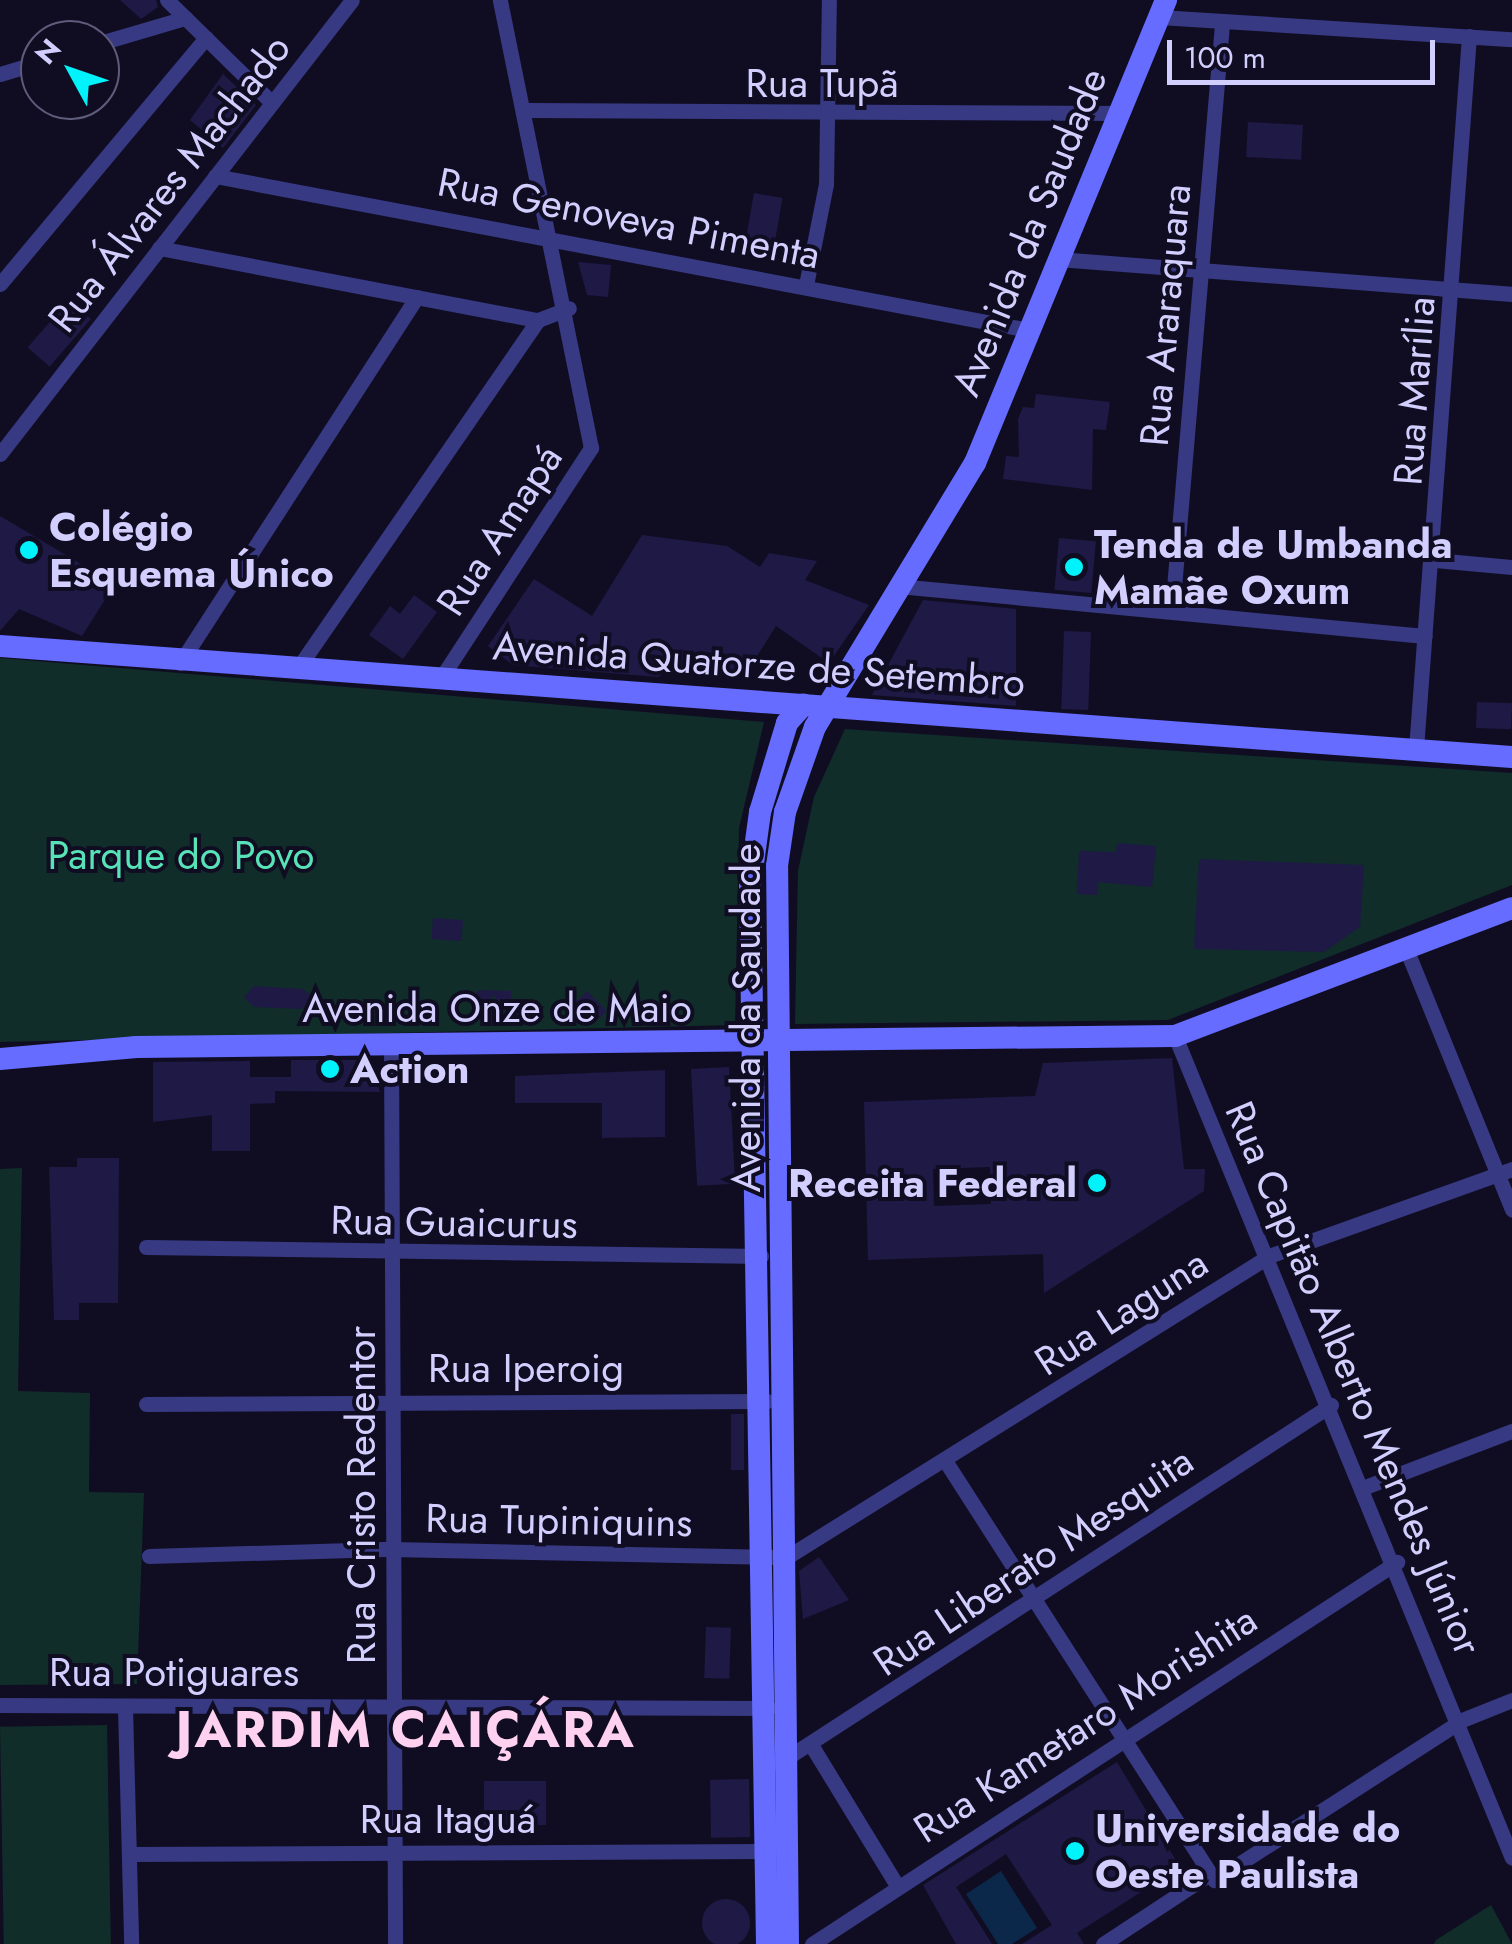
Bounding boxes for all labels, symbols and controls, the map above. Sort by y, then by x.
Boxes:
north arrow [20,20,120,120]
scale bar [1172,20,1440,82]
street label: Rua Álvares Machado [38,25,300,341]
text: N [25,30,71,73]
text: 100 m [1184,36,1266,79]
street label: Rua Tupã [745,59,899,107]
street label: Avenida da Saudade [941,61,1117,403]
street label: Rua Genoveva Pimenta [434,157,824,279]
street label: Rua Araraquara [1130,182,1200,448]
street label: Rua Marília [1383,295,1445,487]
street label: Rua Amapá [426,436,572,624]
place label: Colégio Esquema Único [49,503,334,597]
place label: Tenda de Umbanda Mamãe Oxum [1094,520,1453,614]
marker: Colégio Esquema Único [18,539,40,561]
marker: Tenda de Umbanda Mamãe Oxum [1063,556,1085,578]
street label: Avenida Quatorze de Setembro [491,621,1027,707]
park label: Parque do Povo [48,831,314,879]
street label: Avenida da Saudade [722,843,770,1193]
street label: Avenida Onze de Maio [302,984,692,1032]
place label: Action [350,1045,470,1093]
marker: Action [319,1058,341,1080]
street label: Rua Capitão Alberto Mendes Júnior [1215,1094,1493,1662]
place label: Receita Federal [788,1159,1077,1207]
marker: Receita Federal [1086,1172,1108,1194]
street label: Rua Guaicurus [330,1196,578,1248]
street label: Rua Laguna [1026,1239,1216,1385]
street label: Rua Cristo Redentor [337,1326,385,1664]
street label: Rua Iperoig [428,1344,624,1392]
street label: Rua Liberato Mesquita [864,1436,1202,1686]
street label: Rua Tupiniquins [425,1494,693,1546]
street label: Rua Kametaro Morishita [905,1595,1265,1853]
street label: Rua Potiguares [49,1648,299,1696]
district label: JARDIM CAIÇÁRA [176,1700,636,1760]
street label: Rua Itaguá [360,1795,536,1843]
place label: Universidade do Oeste Paulista [1095,1804,1400,1898]
marker: Universidade do Oeste Paulista [1064,1840,1086,1862]

